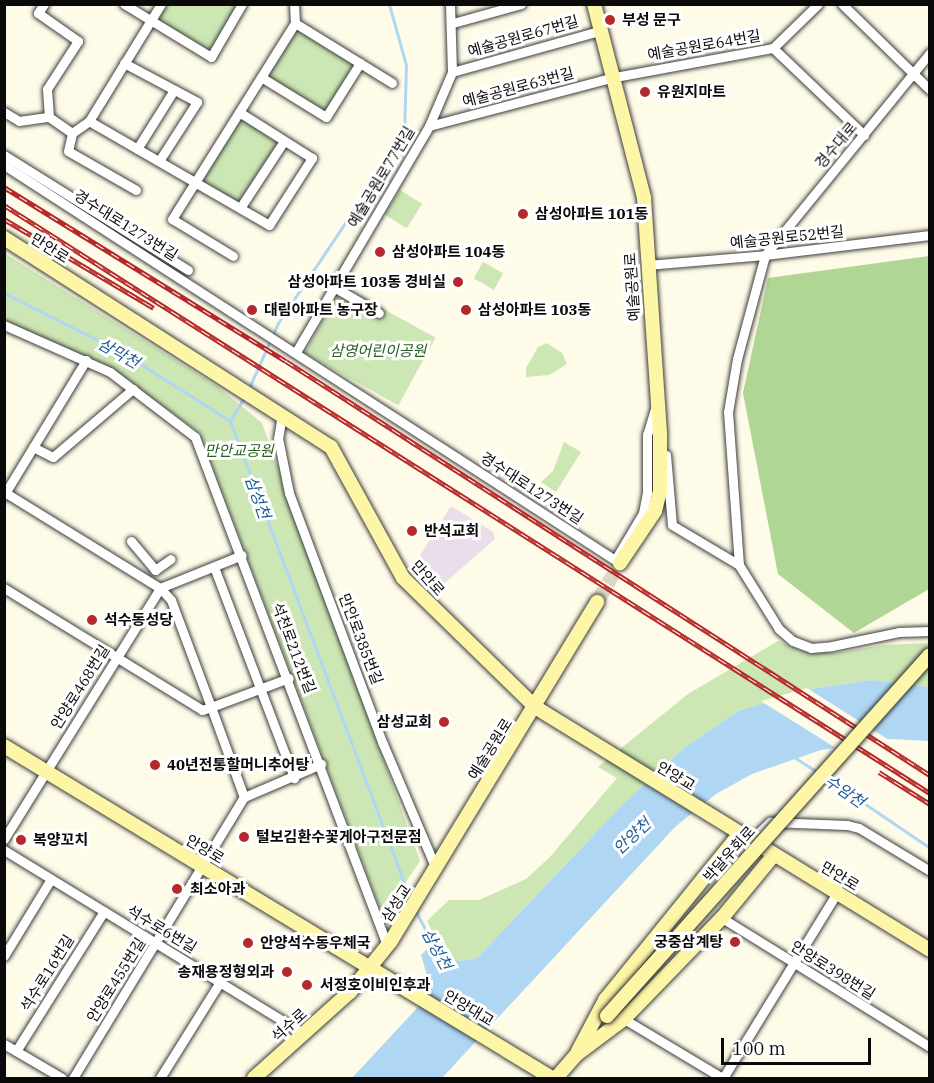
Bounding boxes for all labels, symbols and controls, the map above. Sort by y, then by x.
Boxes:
place label: 부성 문구 [622,11,681,29]
street label: 예술공원로67번길 [465,12,581,60]
marker: 부성 문구 [603,13,617,27]
street label: 예술공원로64번길 [646,26,762,64]
street label: 예술공원로63번길 [460,63,576,111]
place label: 유원지마트 [657,83,726,101]
marker: 유원지마트 [638,85,652,99]
street label: 경수대로 [811,118,861,172]
street label: 예술공원로77번길 [344,123,418,231]
street label: 경수대로1273번길 [71,186,181,264]
place label: 삼성아파트 101동 [535,205,648,223]
marker: 삼성아파트 101동 [516,207,530,221]
street label: 예술공원로52번길 [729,222,845,252]
street label: 만안로 [28,229,72,267]
place label: 삼성아파트 104동 [392,243,505,261]
marker: 삼성아파트 104동 [373,245,387,259]
street label: 예술공원로 [621,252,643,322]
place label: 삼성아파트 103동 경비실 [288,273,446,291]
marker: 삼성아파트 103동 경비실 [451,275,465,289]
place label: 대림아파트 농구장 [264,301,378,319]
place label: 삼성아파트 103동 [478,301,591,319]
marker: 대림아파트 농구장 [245,303,259,317]
marker: 삼성아파트 103동 [459,303,473,317]
water label: 삼막천 [95,334,143,372]
park label: 삼영어린이공원 [330,342,426,360]
park label: 만안교공원 [205,442,273,460]
street label: 경수대로1273번길 [477,448,587,528]
water label: 삼성천 [241,473,275,521]
place label: 반석교회 [424,522,479,540]
marker: 반석교회 [405,524,419,538]
street label: 만안로 [407,557,449,599]
street label: 만안로385번길 [335,591,387,687]
street label: 석천로212번길 [268,600,320,696]
place label: 석수동성당 [104,611,173,629]
marker: 석수동성당 [85,613,99,627]
street label: 안양로468번길 [47,642,113,732]
place label: 삼성교회 [377,713,432,731]
marker: 삼성교회 [437,715,451,729]
street label: 예술공원로 [464,715,516,783]
place label: 40년전통할머니추어탕 [167,756,309,774]
marker: 40년전통할머니추어탕 [148,758,162,772]
street label: 안양교 [654,758,698,794]
water label: 수암천 [821,771,869,811]
water label: 안양천 [609,814,655,858]
street label: 박달우회로 [699,822,759,886]
place label: 털보김환수꽃게아구전문점 [256,828,422,846]
marker: 털보김환수꽃게아구전문점 [237,830,251,844]
place label: 복양꼬치 [33,831,88,849]
street label: 안양로 [183,831,227,867]
marker: 복양꼬치 [14,833,28,847]
street label: 만안로 [818,858,862,894]
marker: 최소아과 [168,880,186,898]
place label: 최소아과 [190,880,245,898]
street label: 삼성교 [377,881,415,925]
street label: 석수로6번길 [124,901,200,957]
water label: 삼성천 [418,925,456,973]
street label: 석수로16번길 [16,931,78,1015]
place label: 궁중삼계탕 [654,933,723,951]
place label: 안양석수동우체국 [260,934,370,952]
street label: 안양로455번길 [83,935,149,1025]
marker: 궁중삼계탕 [728,935,742,949]
marker: 안양석수동우체국 [241,936,255,950]
street label: 안양로398번길 [788,937,878,1003]
place label: 송재용정형외과 [177,963,274,981]
marker: 송재용정형외과 [278,963,296,981]
marker: 서정호이비인후과 [298,976,316,994]
place label: 서정호이비인후과 [320,976,430,994]
street label: 안양대교 [441,986,497,1030]
street label: 석수로 [268,1004,310,1046]
scale bar [724,1026,874,1064]
text: 100 m [732,1037,786,1060]

